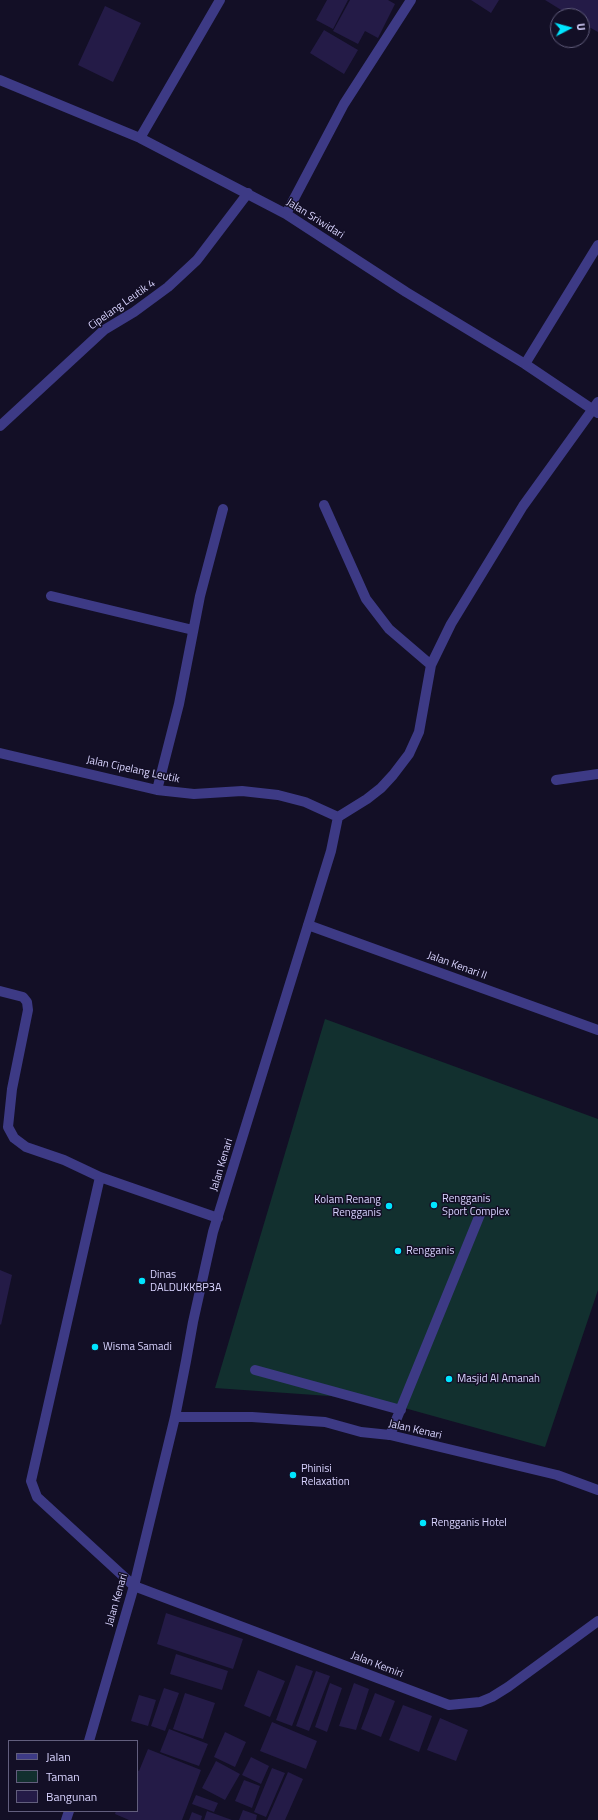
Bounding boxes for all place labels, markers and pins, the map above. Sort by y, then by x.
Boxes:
place label: Rengganis Sport Complex [442,1192,509,1218]
place label: Kolam Renang Rengganis [314,1193,381,1219]
marker: Rengganis Sport Complex [429,1200,439,1210]
marker: Kolam Renang Rengganis [384,1201,394,1211]
place label: Rengganis [406,1244,454,1258]
marker: Rengganis [393,1246,403,1256]
place label: Dinas DALDUKKBP3A [150,1268,221,1294]
marker: Dinas DALDUKKBP3A [137,1276,147,1286]
place label: Wisma Samadi [103,1340,172,1354]
marker: Wisma Samadi [90,1342,100,1352]
place label: Masjid Al Amanah [457,1372,540,1386]
marker: Masjid Al Amanah [444,1374,454,1384]
place label: Phinisi Relaxation [301,1462,350,1488]
marker: Phinisi Relaxation [288,1470,298,1480]
place label: Rengganis Hotel [431,1516,507,1530]
marker: Rengganis Hotel [418,1518,428,1528]

